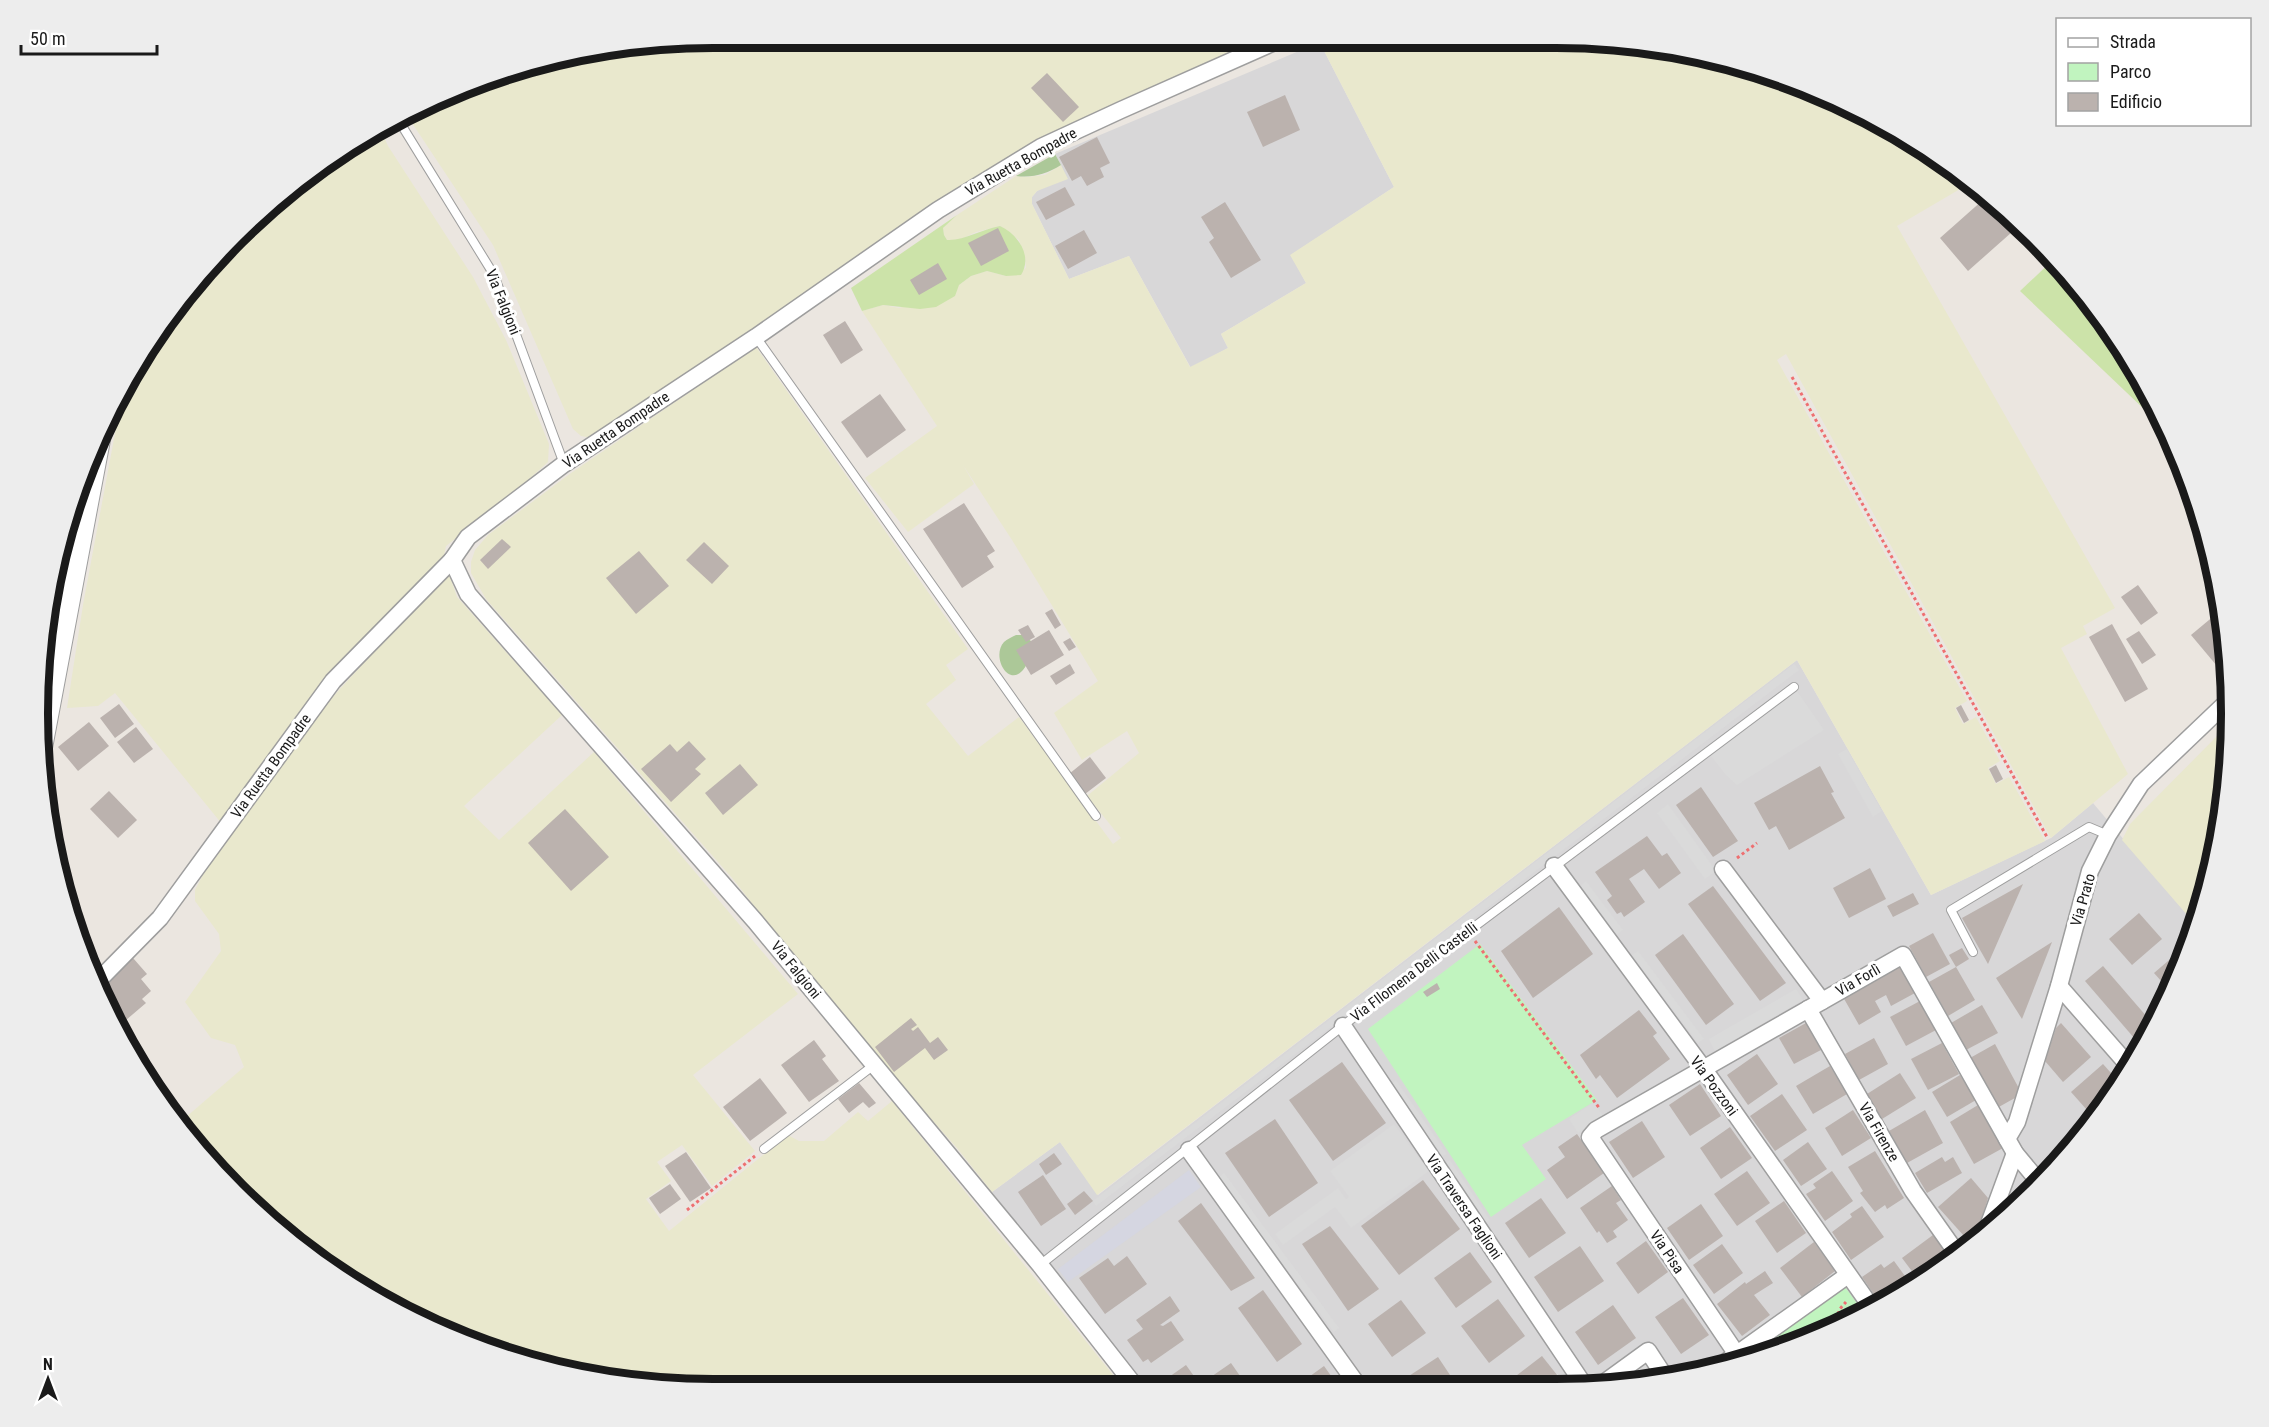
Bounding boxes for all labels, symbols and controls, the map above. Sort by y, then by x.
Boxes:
scale bar [21,18,158,56]
legend [2056,18,2251,126]
text: 50 m [30,28,65,49]
text: Strada [2110,31,2156,52]
text: Parco [2110,61,2151,82]
text: Edificio [2110,91,2162,112]
street label: Via Ruetta Bompadre [962,124,1080,200]
street label: Via Falgioni [482,267,524,337]
street label: Via Ruetta Bompadre [559,388,673,472]
street label: Via Ruetta Bompadre [227,710,315,822]
street label: Via Prato [2067,872,2099,928]
street label: Via FIlomena Delli Castelli [1347,918,1481,1026]
street label: Via Falgioni [767,937,825,1003]
street label: Via Forlì [1832,960,1884,1000]
street label: Via Pozzoni [1686,1053,1742,1119]
street label: Via Firenze [1855,1099,1903,1165]
street label: Via Traversa Faglioni [1422,1151,1506,1263]
street label: Via Pisa [1646,1227,1688,1277]
north arrow [18,1349,78,1409]
text: N [43,1355,53,1374]

